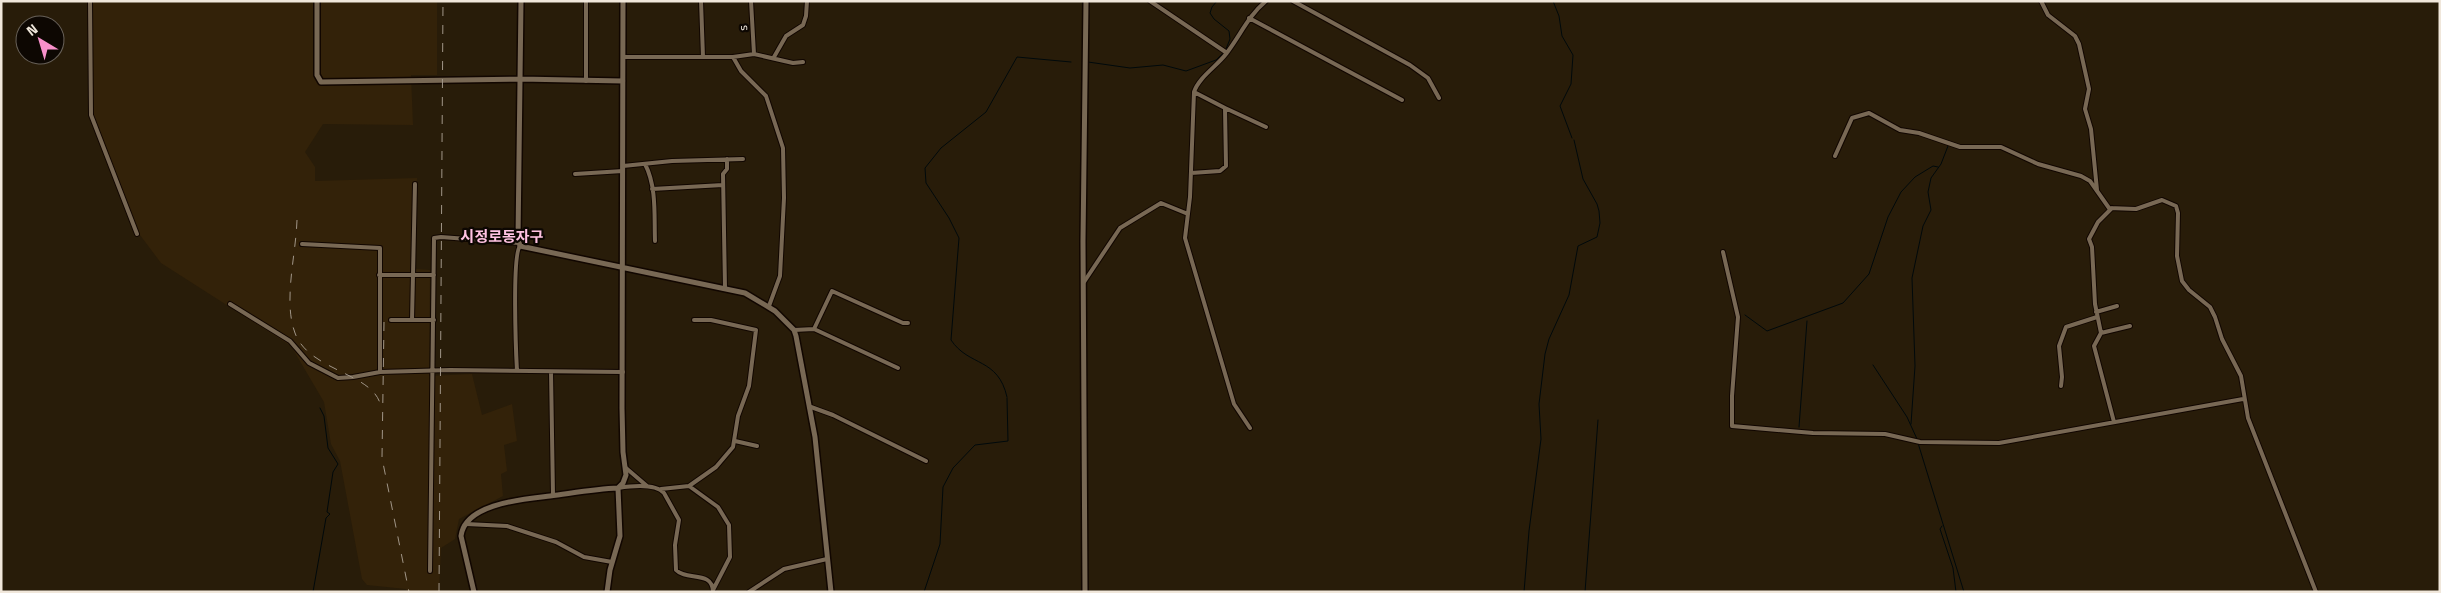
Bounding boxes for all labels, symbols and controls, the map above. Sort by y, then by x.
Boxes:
north arrow [15,15,65,65]
text: N [21,18,42,41]
street label: s [733,24,752,31]
district label: 시정로동자구 [461,225,544,248]

